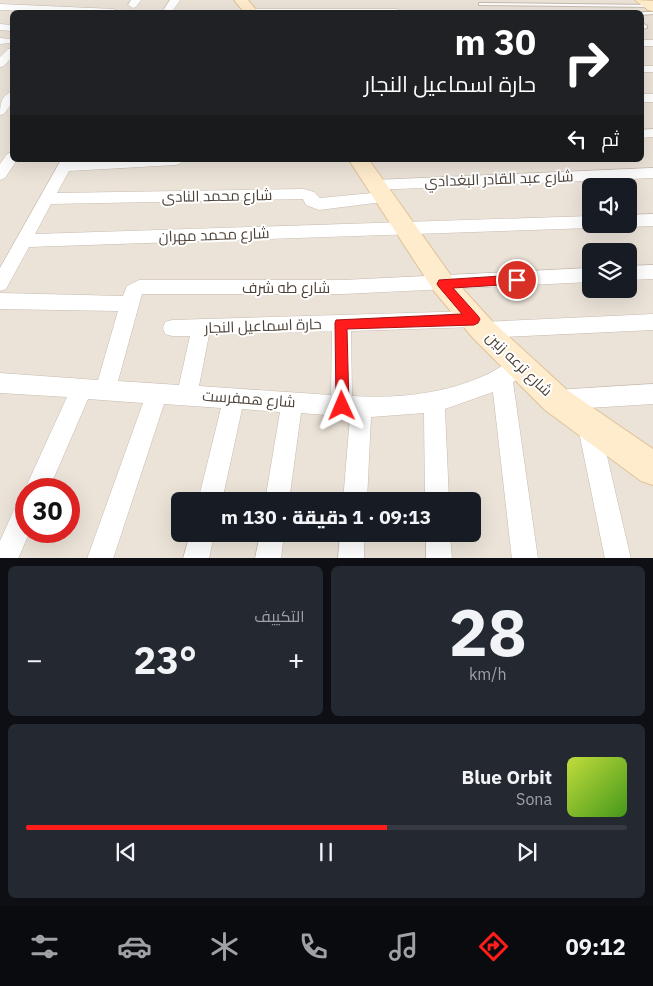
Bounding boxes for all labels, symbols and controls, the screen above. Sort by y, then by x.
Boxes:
text: 30 m [454,19,536,65]
icon: right [554,30,619,95]
text: حارة اسماعيل النجار [364,69,536,98]
icon: left [563,125,591,153]
text: ثم [601,127,619,151]
street label: شارع عبد القادر البغدادي [424,166,574,194]
map controls [582,178,637,298]
button: sound [582,178,637,233]
street label: شارع محمد النادى [162,185,273,208]
street label: شارع محمد مهران [158,223,270,248]
button: layers [582,243,637,298]
pin [496,259,538,301]
icon: arrive [503,266,531,294]
street label: شارع طه شرف [242,278,330,299]
street label: حارة اسماعيل النجار [203,314,322,338]
street label: شارع ترعه زنين [481,327,557,401]
position arrow [315,379,367,431]
street label: شارع همفرست [202,386,296,413]
speed limit sign: 30 [15,478,80,543]
text: 09:13 · 1 دقيقة · 130 m [221,505,431,529]
text: 28 [449,589,527,674]
text: التكييف [254,606,305,626]
text: 23° [134,635,197,684]
text: − [26,641,43,678]
text: + [288,641,305,678]
text: km/h [469,664,507,684]
text: Blue Orbit [462,765,552,789]
text: Sona [516,789,552,809]
icon: previous [112,838,140,866]
icon: pause [312,838,340,866]
icon: next [513,838,541,866]
icon: filters [27,929,62,964]
icon: car [117,929,152,964]
icon: climate [207,929,242,964]
icon: phone [296,929,331,964]
icon: music [386,929,421,964]
icon: directions [476,929,511,964]
text: 09:12 [566,932,626,961]

